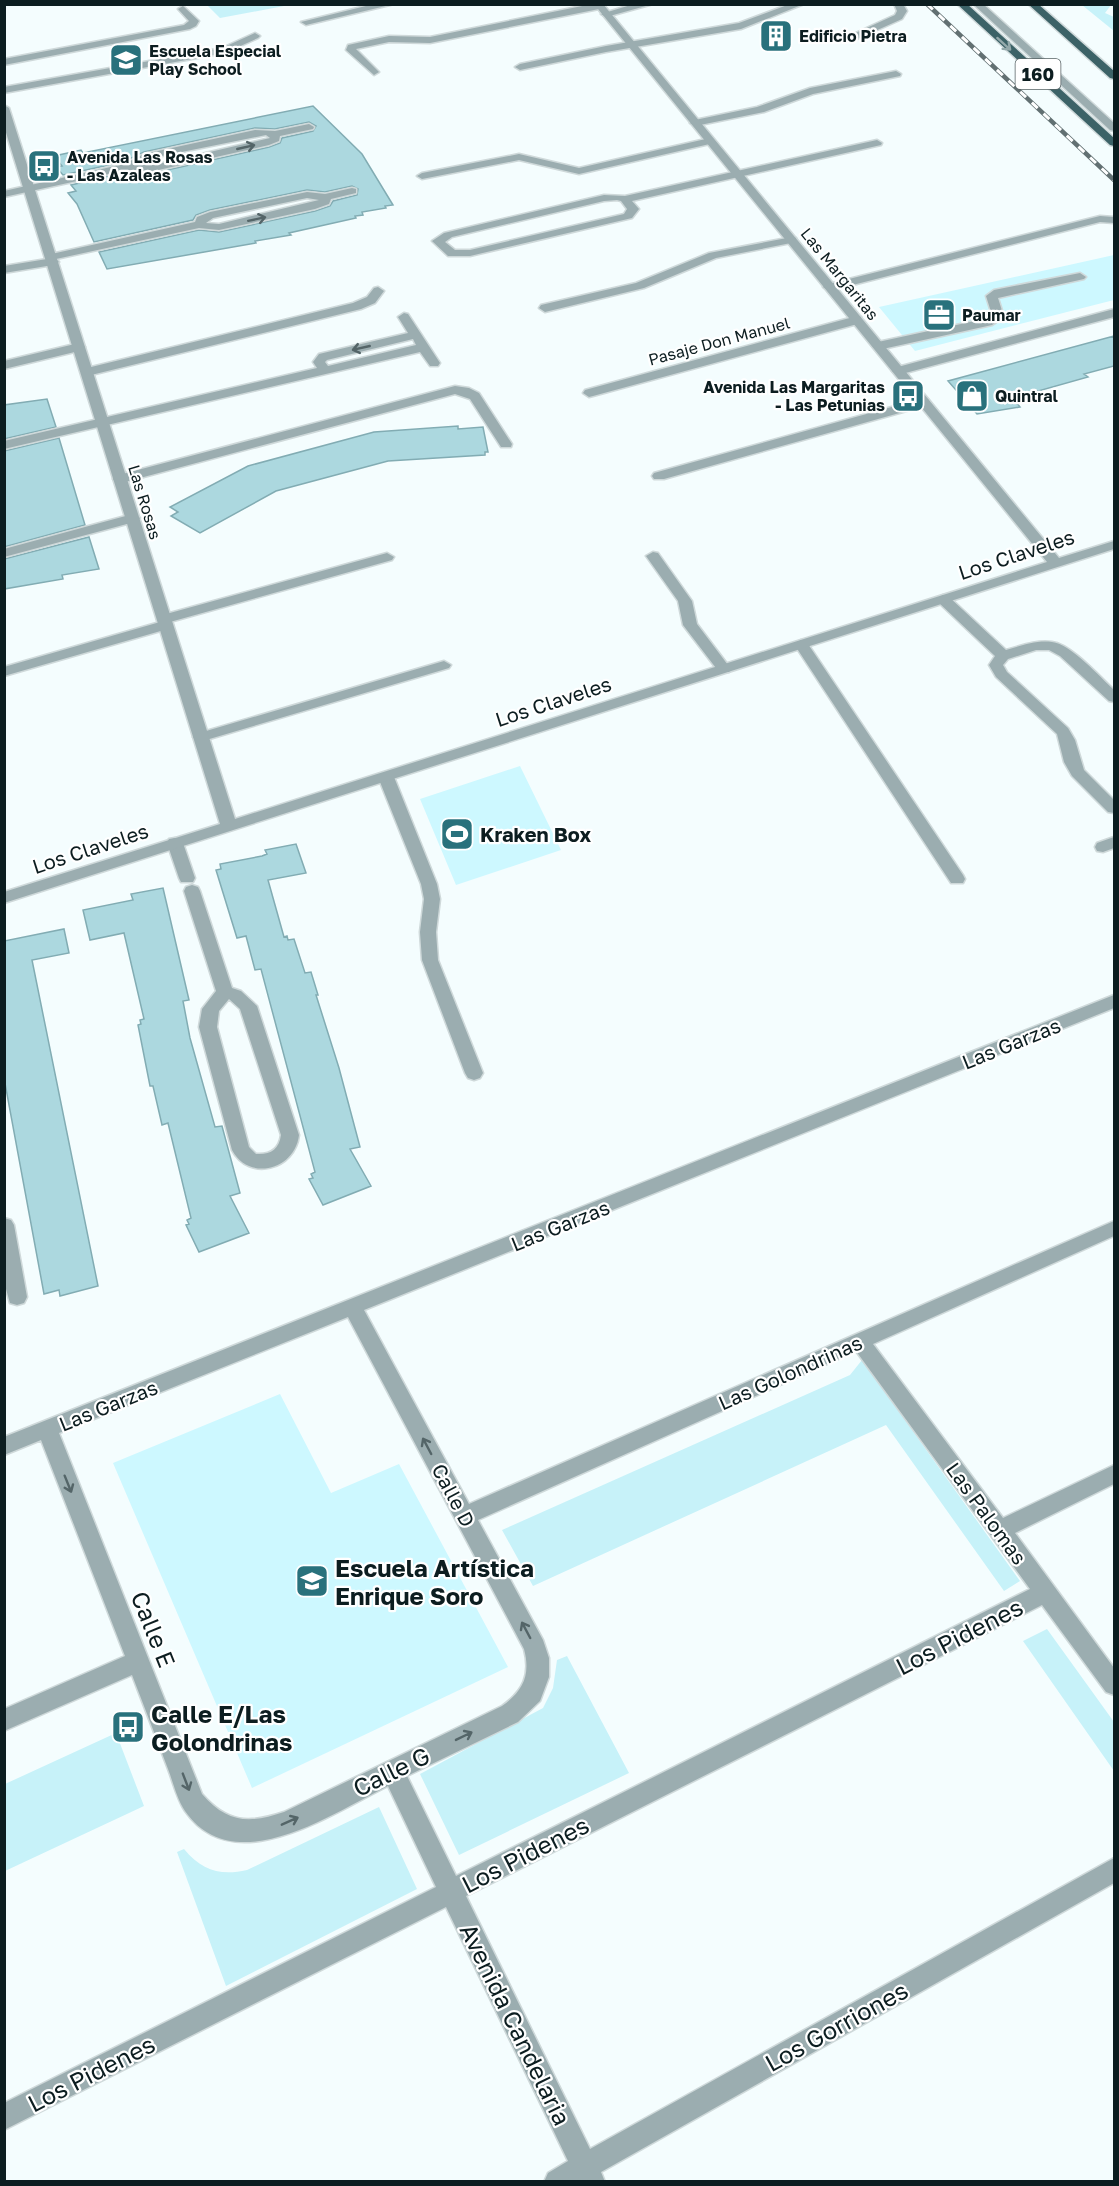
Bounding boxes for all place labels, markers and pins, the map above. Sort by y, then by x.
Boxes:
building icon: Edificio Pietra [758,18,794,54]
place label: Edificio Pietra [799,26,907,46]
place label: Escuela Especial Play School [149,41,282,79]
school or university icon: Escuela Especial Play School [108,42,144,78]
place label: Avenida Las Rosas - Las Azaleas [67,147,213,185]
bus stop icon: Avenida Las Rosas - Las Azaleas [26,148,62,184]
office icon: Paumar [921,297,957,333]
place label: Paumar [962,305,1021,325]
place label: Avenida Las Margaritas - Las Petunias [703,377,885,415]
bus stop icon: Avenida Las Margaritas - Las Petunias [890,378,926,414]
shop icon: Quintral [954,378,990,414]
place label: Quintral [995,386,1059,406]
sports icon: Kraken Box [439,816,475,852]
place label: Kraken Box [480,822,591,846]
place label: Escuela Artística Enrique Soro [335,1553,534,1610]
school or university icon: Escuela Artística Enrique Soro [294,1563,330,1599]
place label: Calle E/Las Golondrinas [151,1699,292,1756]
bus stop icon: Calle E/Las Golondrinas [110,1709,146,1745]

